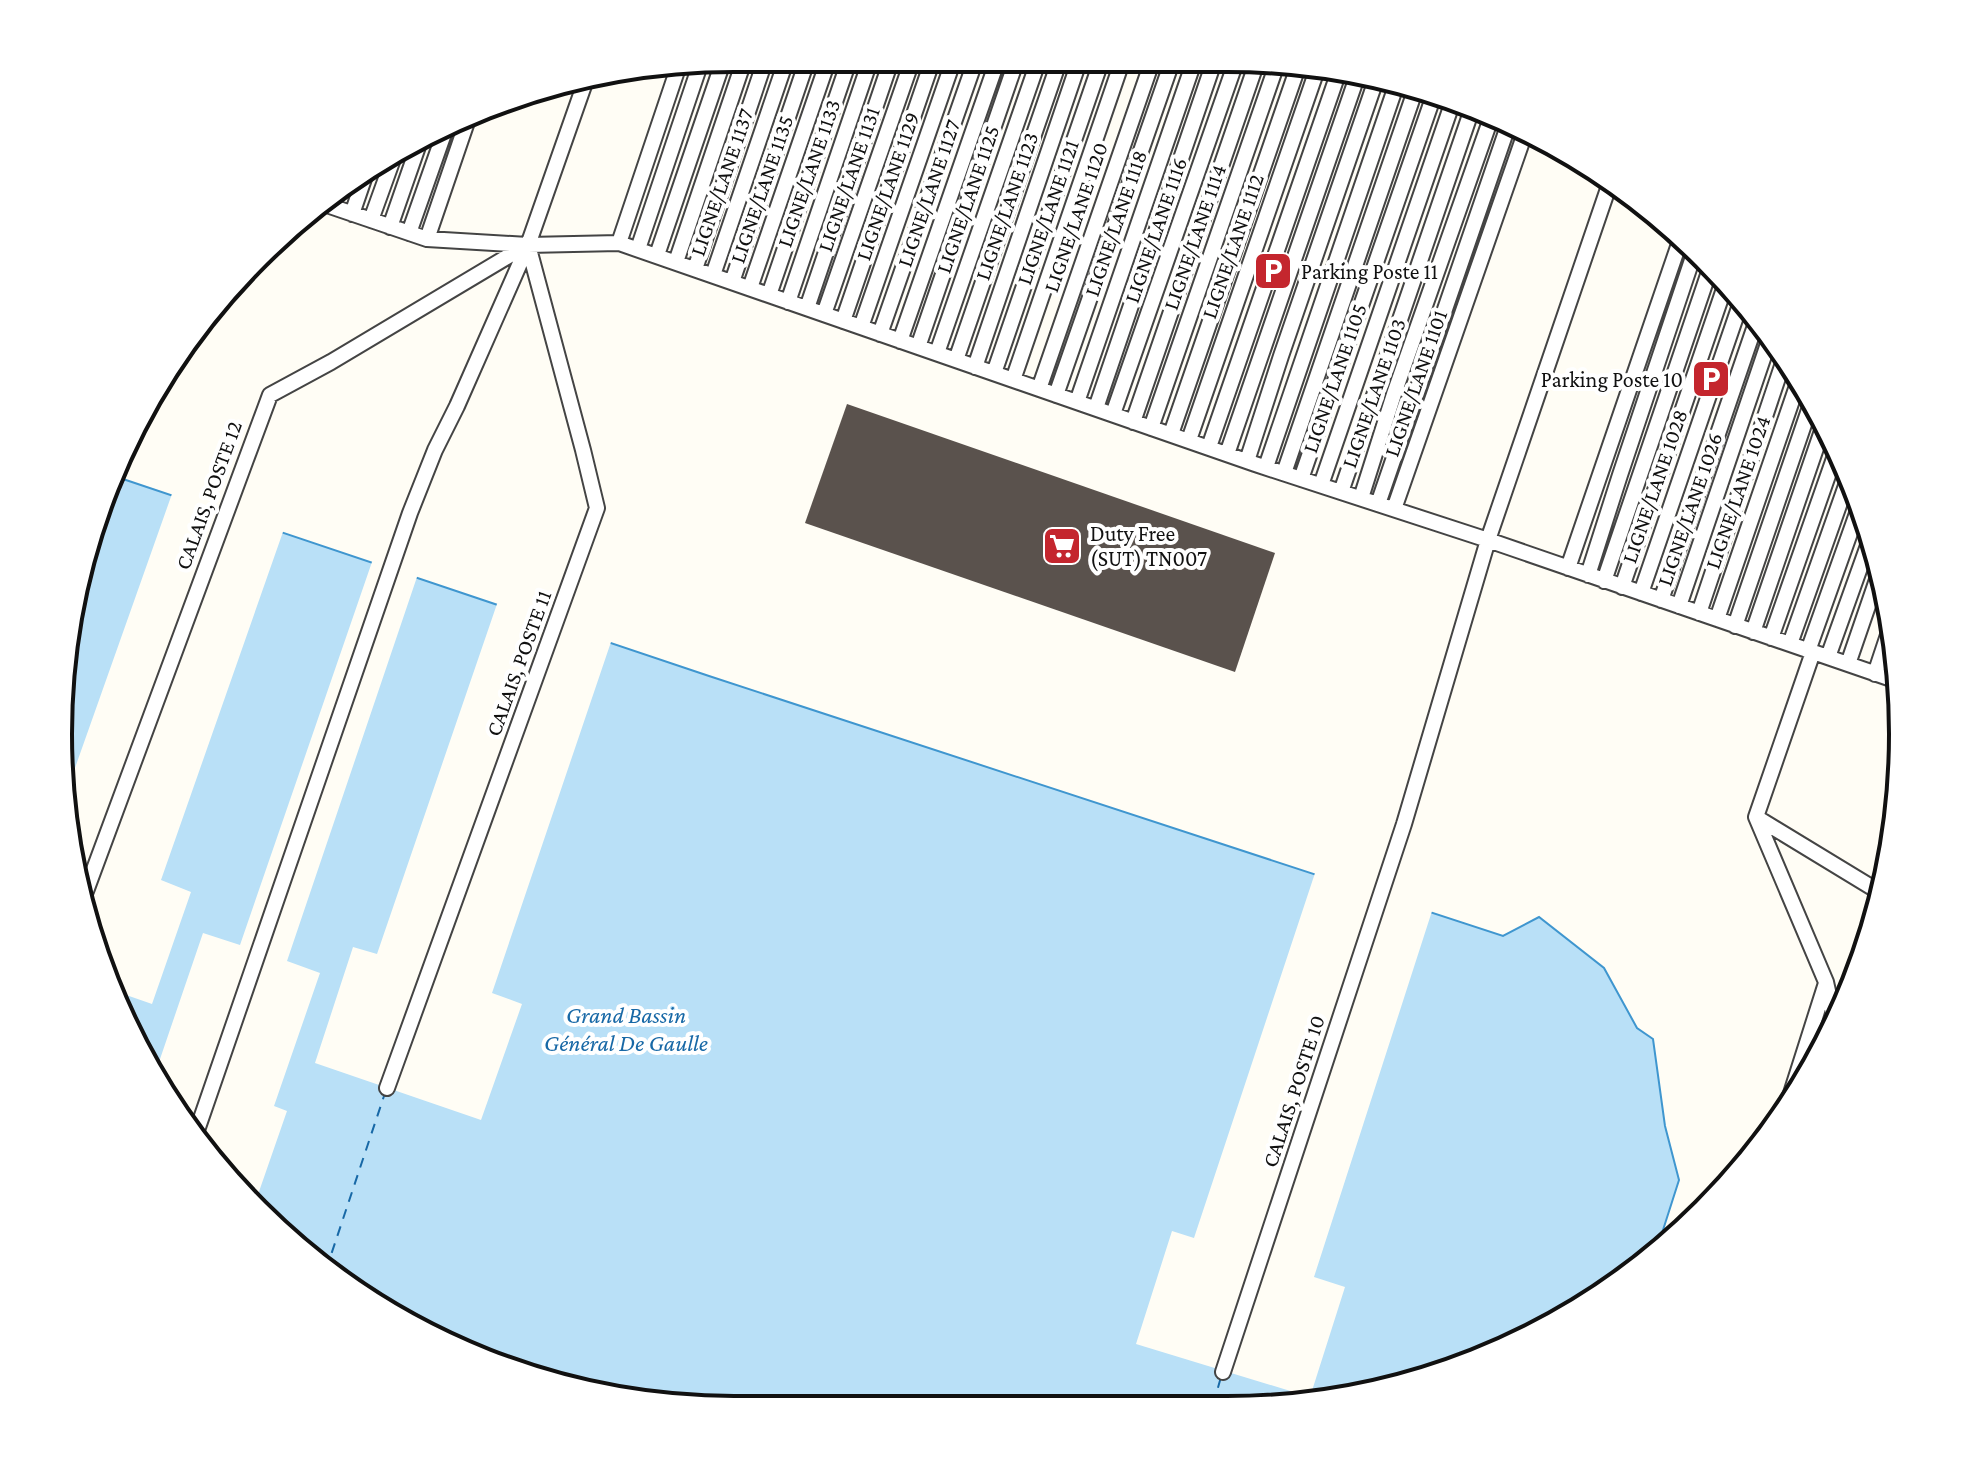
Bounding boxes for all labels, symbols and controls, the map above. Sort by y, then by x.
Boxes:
street label: LIGNE/LANE 1133 [772,96,845,250]
street label: LIGNE/LANE 1131 [812,103,885,255]
street label: LIGNE/LANE 1137 [685,105,758,259]
street label: LIGNE/LANE 1129 [850,109,925,264]
street label: LIGNE/LANE 1135 [724,112,798,266]
street label: LIGNE/LANE 1127 [892,116,965,270]
street label: LIGNE/LANE 1125 [930,122,1004,276]
street label: LIGNE/LANE 1123 [969,129,1043,283]
street label: LIGNE/LANE 1121 [1011,136,1084,288]
street label: LIGNE/LANE 1120 [1038,139,1113,295]
street label: LIGNE/LANE 1118 [1079,147,1152,300]
street label: LIGNE/LANE 1116 [1119,154,1192,306]
street label: LIGNE/LANE 1114 [1158,161,1231,313]
street label: LIGNE/LANE 1112 [1196,170,1269,322]
parking icon: Parking Poste 11 [1252,250,1294,292]
place label: Parking Poste 11 [1301,259,1438,284]
street label: LIGNE/LANE 1105 [1297,300,1372,456]
street label: LIGNE/LANE 1101 [1379,307,1452,460]
street label: LIGNE/LANE 1103 [1336,315,1411,471]
parking icon: Parking Poste 10 [1690,358,1732,400]
place label: Parking Poste 10 [1541,367,1683,392]
street label: LIGNE/LANE 1028 [1616,406,1692,566]
street label: LIGNE/LANE 1024 [1700,412,1775,572]
street label: CALAIS, POSTE 12 [170,417,247,573]
street label: LIGNE/LANE 1026 [1652,429,1727,589]
place label: Duty Free (SUT) TN007 [1090,521,1207,572]
supermarket icon: Duty Free (SUT) TN007 [1041,525,1083,567]
street label: CALAIS, POSTE 11 [480,587,556,740]
water label: Grand Bassin Général De Gaulle [544,1001,708,1056]
street label: CALAIS, POSTE 10 [1257,1012,1330,1170]

